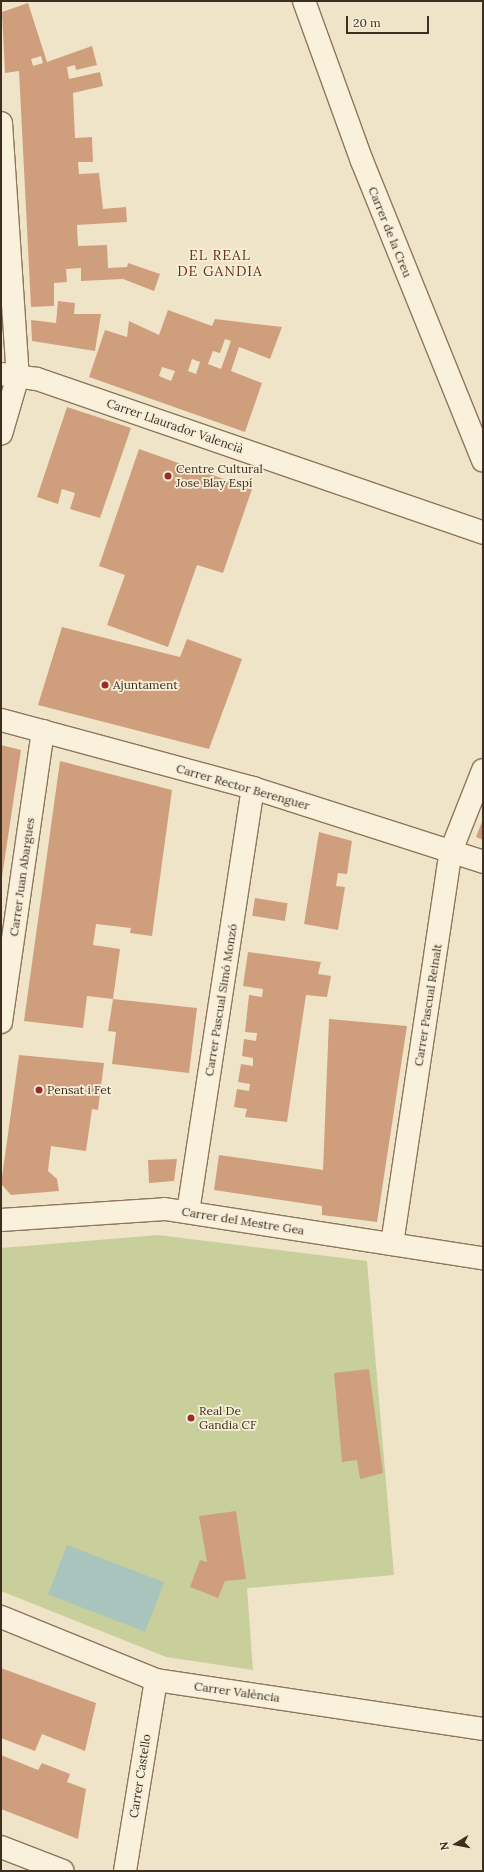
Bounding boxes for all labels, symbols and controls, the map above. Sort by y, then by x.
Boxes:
scale bar [348,8,431,34]
text: 20 m [353,15,381,30]
street label: Carrer de la Creu [365,185,415,279]
district label: EL REAL DE GANDIA [177,247,263,280]
street label: Carrer Llaurador Valencià [105,396,245,456]
place label: Centre Cultural Jose Blay Espí [176,462,263,490]
marker: Centre Cultural Jose Blay Espí [163,471,173,481]
place label: Ajuntament [113,678,178,692]
marker: Ajuntament [100,680,110,690]
street label: Carrer Rector Berenguer [175,761,311,813]
street label: Carrer Juan Abargues [7,817,37,937]
street label: Carrer Pascual Simó Monzó [202,923,240,1077]
street label: Carrer Pascual Reinalt [411,943,445,1067]
place label: Pensat i Fet [47,1083,111,1097]
marker: Pensat i Fet [34,1085,44,1095]
street label: Carrer del Mestre Gea [181,1204,305,1238]
place label: Real De Gandia CF [199,1404,256,1432]
marker: Real De Gandia CF [186,1413,196,1423]
street label: Carrer València [193,1679,281,1705]
street label: Carrer Castello [126,1733,154,1819]
north arrow [436,1824,476,1864]
text: N [437,1841,452,1852]

